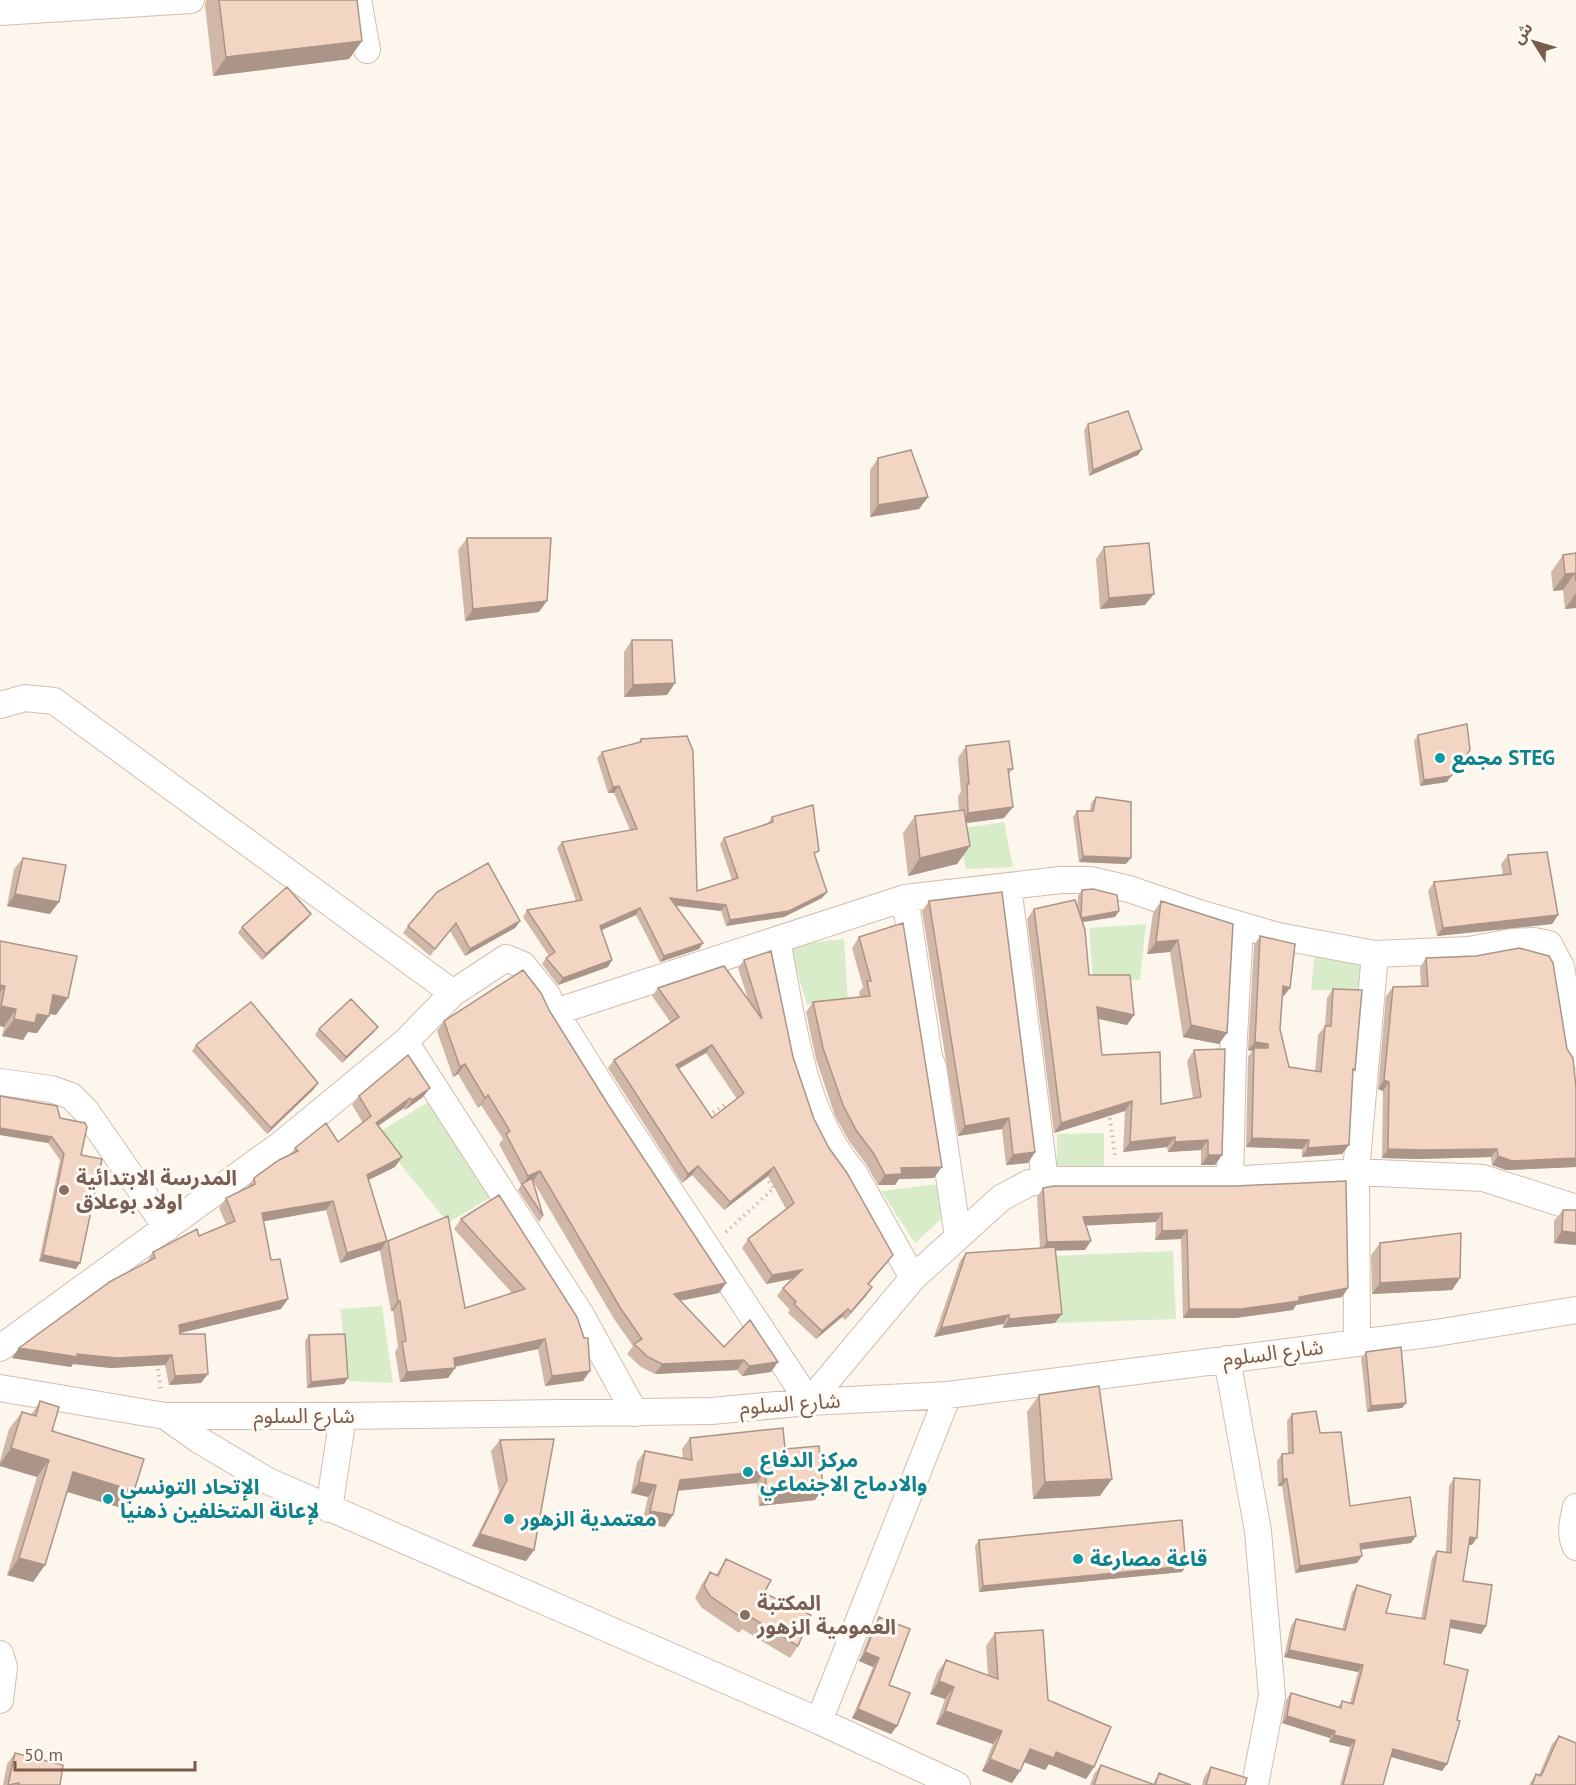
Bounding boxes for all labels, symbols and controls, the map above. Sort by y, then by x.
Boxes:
north arrow [1504,12,1564,72]
text: ش [1507,18,1537,48]
place label: مجمع STEG [1452,744,1555,773]
marker: مجمع STEG [1433,751,1447,765]
place label: المدرسة الابتدائية اولاد بوعلاق [76,1164,237,1215]
marker: المدرسة الابتدائية اولاد بوعلاق [57,1183,71,1197]
street label: شارع السلوم [1221,1333,1325,1375]
street label: شارع السلوم [739,1387,842,1423]
street label: شارع السلوم [253,1402,355,1432]
place label: مركز الدفاع والادماج الاجنماعي [760,1446,928,1501]
marker: مركز الدفاع والادماج الاجنماعي [741,1465,755,1479]
place label: الإتحاد التونسي لإعانة المتخلفين ذهنيا [120,1473,319,1525]
marker: الإتحاد التونسي لإعانة المتخلفين ذهنيا [101,1492,115,1506]
place label: معتمدية الزهور [520,1505,657,1532]
marker: معتمدية الزهور [502,1512,516,1526]
place label: قاعة مصارعة [1090,1545,1207,1572]
marker: قاعة مصارعة [1071,1552,1085,1566]
place label: المكتبة العمومية الزهور [756,1589,896,1640]
marker: المكتبة العمومية الزهور [738,1608,752,1622]
scale bar [15,1734,195,1772]
text: 50 m [24,1743,63,1766]

